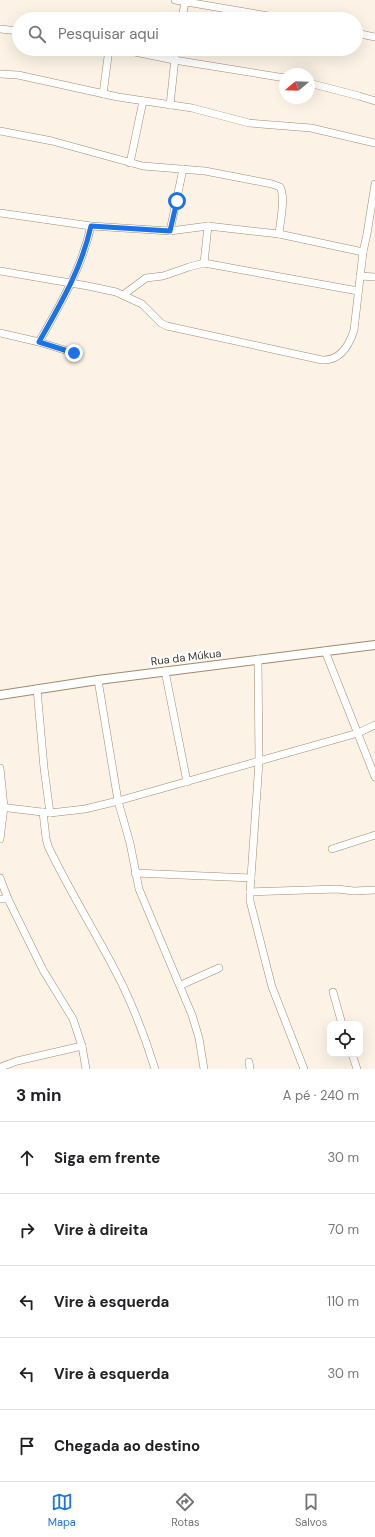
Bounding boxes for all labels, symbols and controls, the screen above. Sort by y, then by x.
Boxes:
search box [12,12,363,56]
icon: search [26,23,48,45]
text: Pesquisar aqui [58,24,159,44]
north arrow [279,68,315,104]
route start [168,192,186,210]
route end [65,344,83,362]
street label: Rua da Múkua [150,646,222,668]
map controls [327,1021,363,1057]
button: locate [327,1021,363,1057]
text: 3 min [16,1084,61,1106]
text: A pé · 240 m [283,1087,359,1104]
icon: ahead [16,1147,38,1169]
text: Siga em frente [54,1148,160,1168]
text: 30 m [327,1149,359,1166]
icon: right [16,1219,38,1241]
text: Vire à direita [54,1220,148,1240]
text: 70 m [328,1221,359,1238]
icon: left [16,1291,38,1313]
text: Vire à esquerda [54,1292,169,1312]
text: 110 m [327,1293,359,1310]
icon: left [16,1363,38,1385]
text: Vire à esquerda [54,1364,169,1384]
text: 30 m [327,1365,359,1382]
icon: arrive [16,1435,38,1457]
text: Chegada ao destino [54,1436,200,1456]
tab: Mapa [48,1491,76,1529]
tab: Rotas [171,1491,200,1529]
tab: Salvos [295,1491,327,1529]

